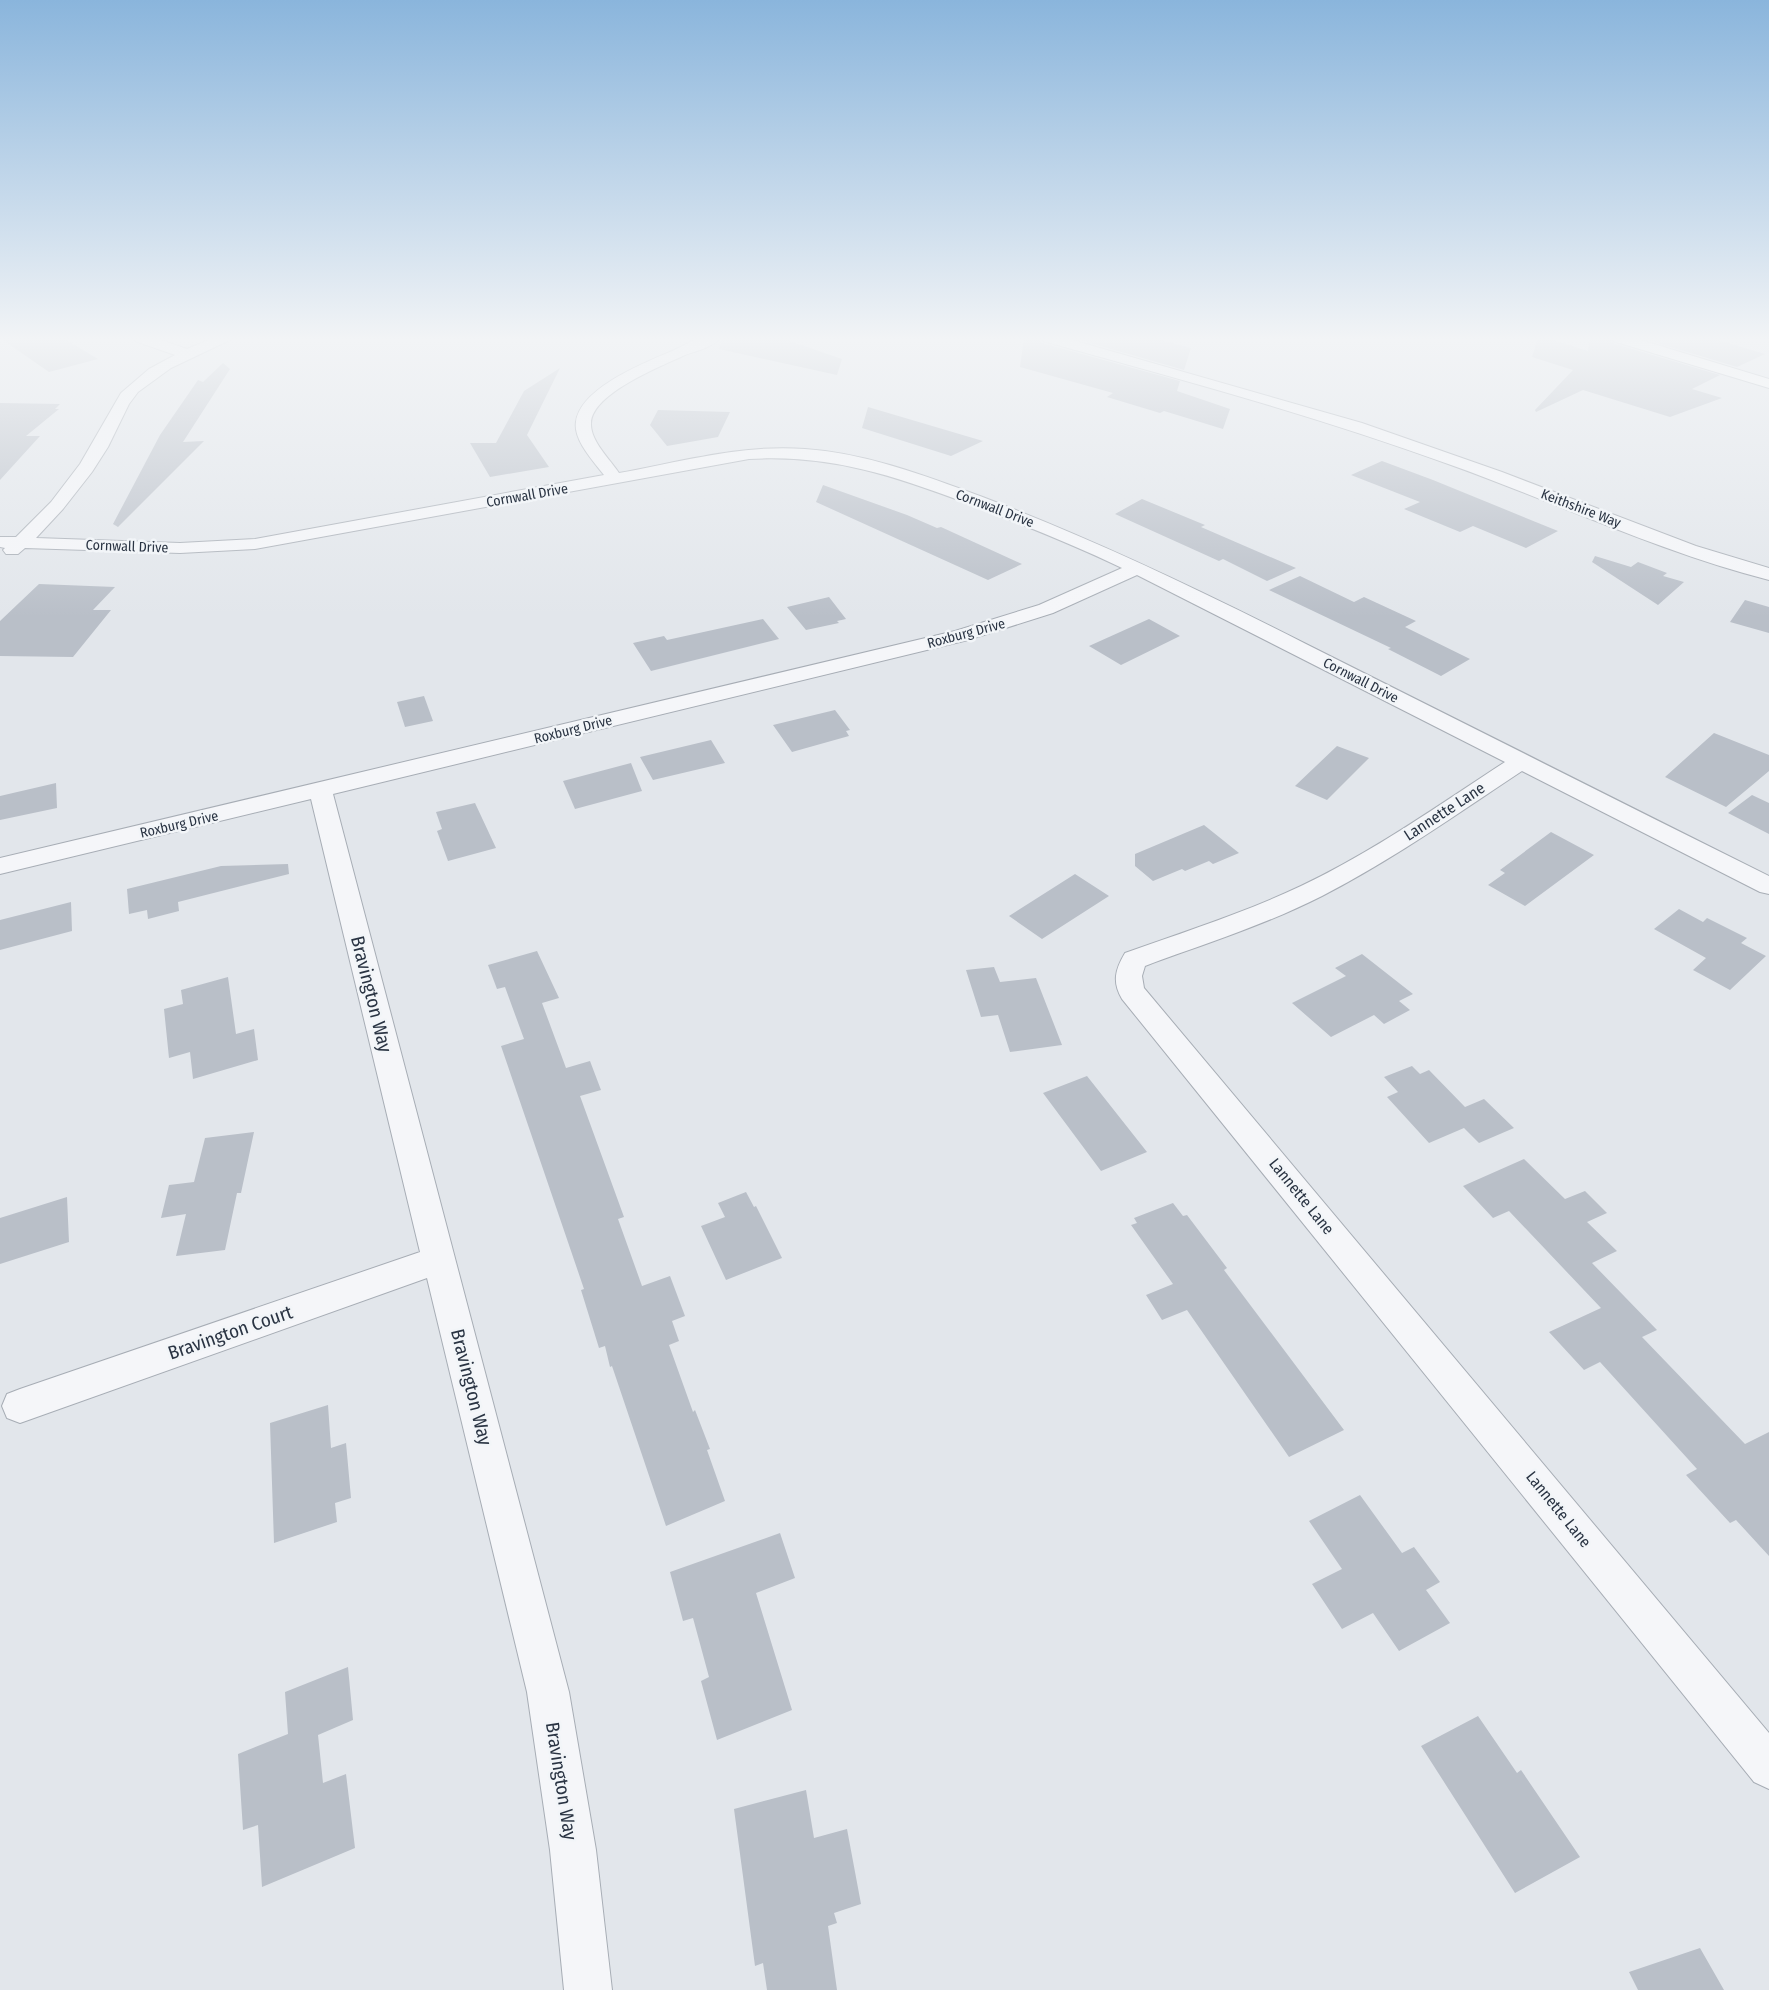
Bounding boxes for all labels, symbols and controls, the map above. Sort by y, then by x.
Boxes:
street label: Cornwall Drive [485,480,569,511]
street label: Keithshire Way [1538,485,1624,532]
street label: Cornwall Drive [953,486,1036,531]
street label: Cornwall Drive [85,537,169,556]
street label: Roxburg Drive [925,615,1007,652]
street label: Cornwall Drive [1320,654,1401,707]
street label: Roxburg Drive [532,712,614,747]
street label: Lannette Lane [1400,778,1488,845]
street label: Roxburg Drive [138,807,220,842]
street label: Bravington Way [346,934,397,1055]
street label: Lannette Lane [1265,1154,1338,1238]
street label: Bravington Court [165,1300,296,1365]
street label: Bravington Way [446,1327,497,1448]
street label: Lannette Lane [1522,1467,1595,1551]
street label: Bravington Way [541,1720,582,1842]

